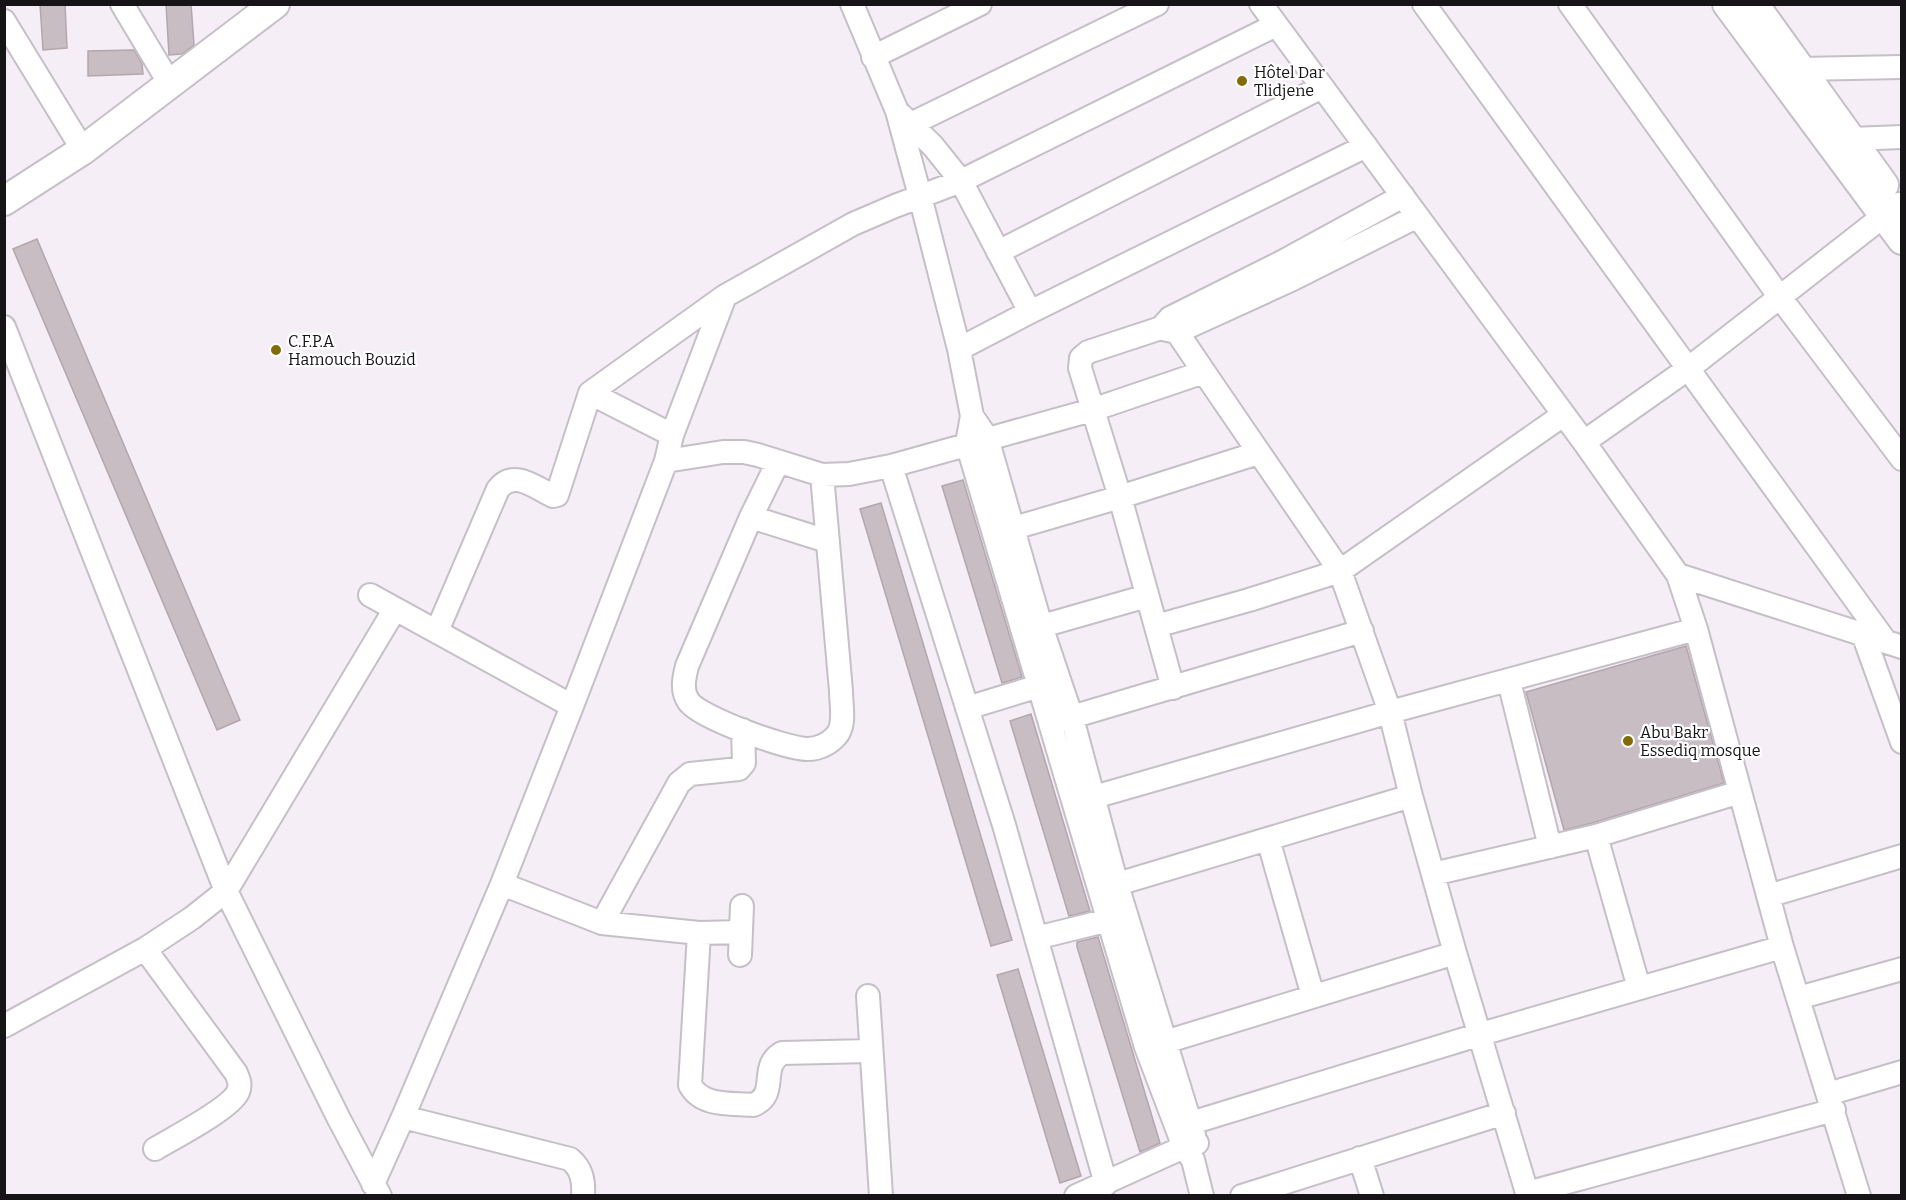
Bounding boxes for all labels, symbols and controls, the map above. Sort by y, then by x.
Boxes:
place label: Hôtel Dar Tlidjene [1254,63,1325,100]
marker: Hôtel Dar Tlidjene [1235,74,1249,88]
place label: C.F.P.A Hamouch Bouzid [288,332,416,369]
marker: C.F.P.A Hamouch Bouzid [269,343,283,357]
place label: Abu Bakr Essediq mosque [1640,723,1760,760]
marker: Abu Bakr Essediq mosque [1621,734,1635,748]

